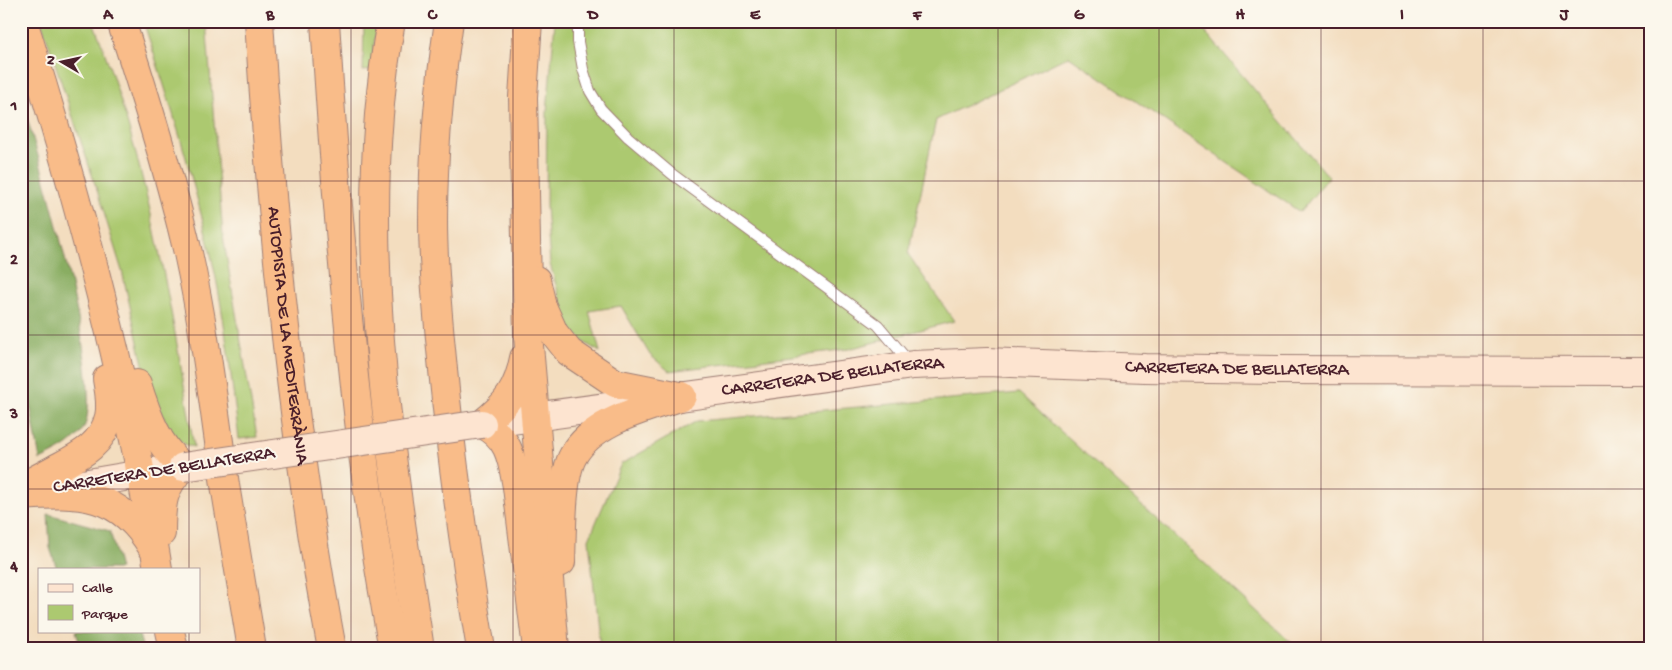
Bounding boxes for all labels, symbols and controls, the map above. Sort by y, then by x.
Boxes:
text: A [102,7,114,26]
text: B [265,7,275,26]
text: C [427,7,438,26]
text: D [586,7,599,26]
text: E [750,7,761,26]
text: F [912,7,923,26]
text: G [1074,7,1085,26]
text: H [1235,7,1245,26]
text: I [1400,7,1404,26]
text: J [1559,7,1570,26]
north arrow [38,38,88,88]
text: N [43,55,61,66]
text: 1 [10,98,17,117]
street label: AUTOPISTA DE LA MEDITERRÀNIA [261,206,314,468]
text: 2 [10,252,18,271]
street label: CARRETERA DE BELLATERRA [720,352,946,403]
street label: CARRETERA DE BELLATERRA [1124,356,1351,382]
text: 3 [9,406,18,425]
street label: CARRETERA DE BELLATERRA [52,442,278,500]
text: 4 [9,559,18,578]
legend [38,568,200,632]
text: Calle [82,580,113,598]
text: Parque [81,606,128,624]

